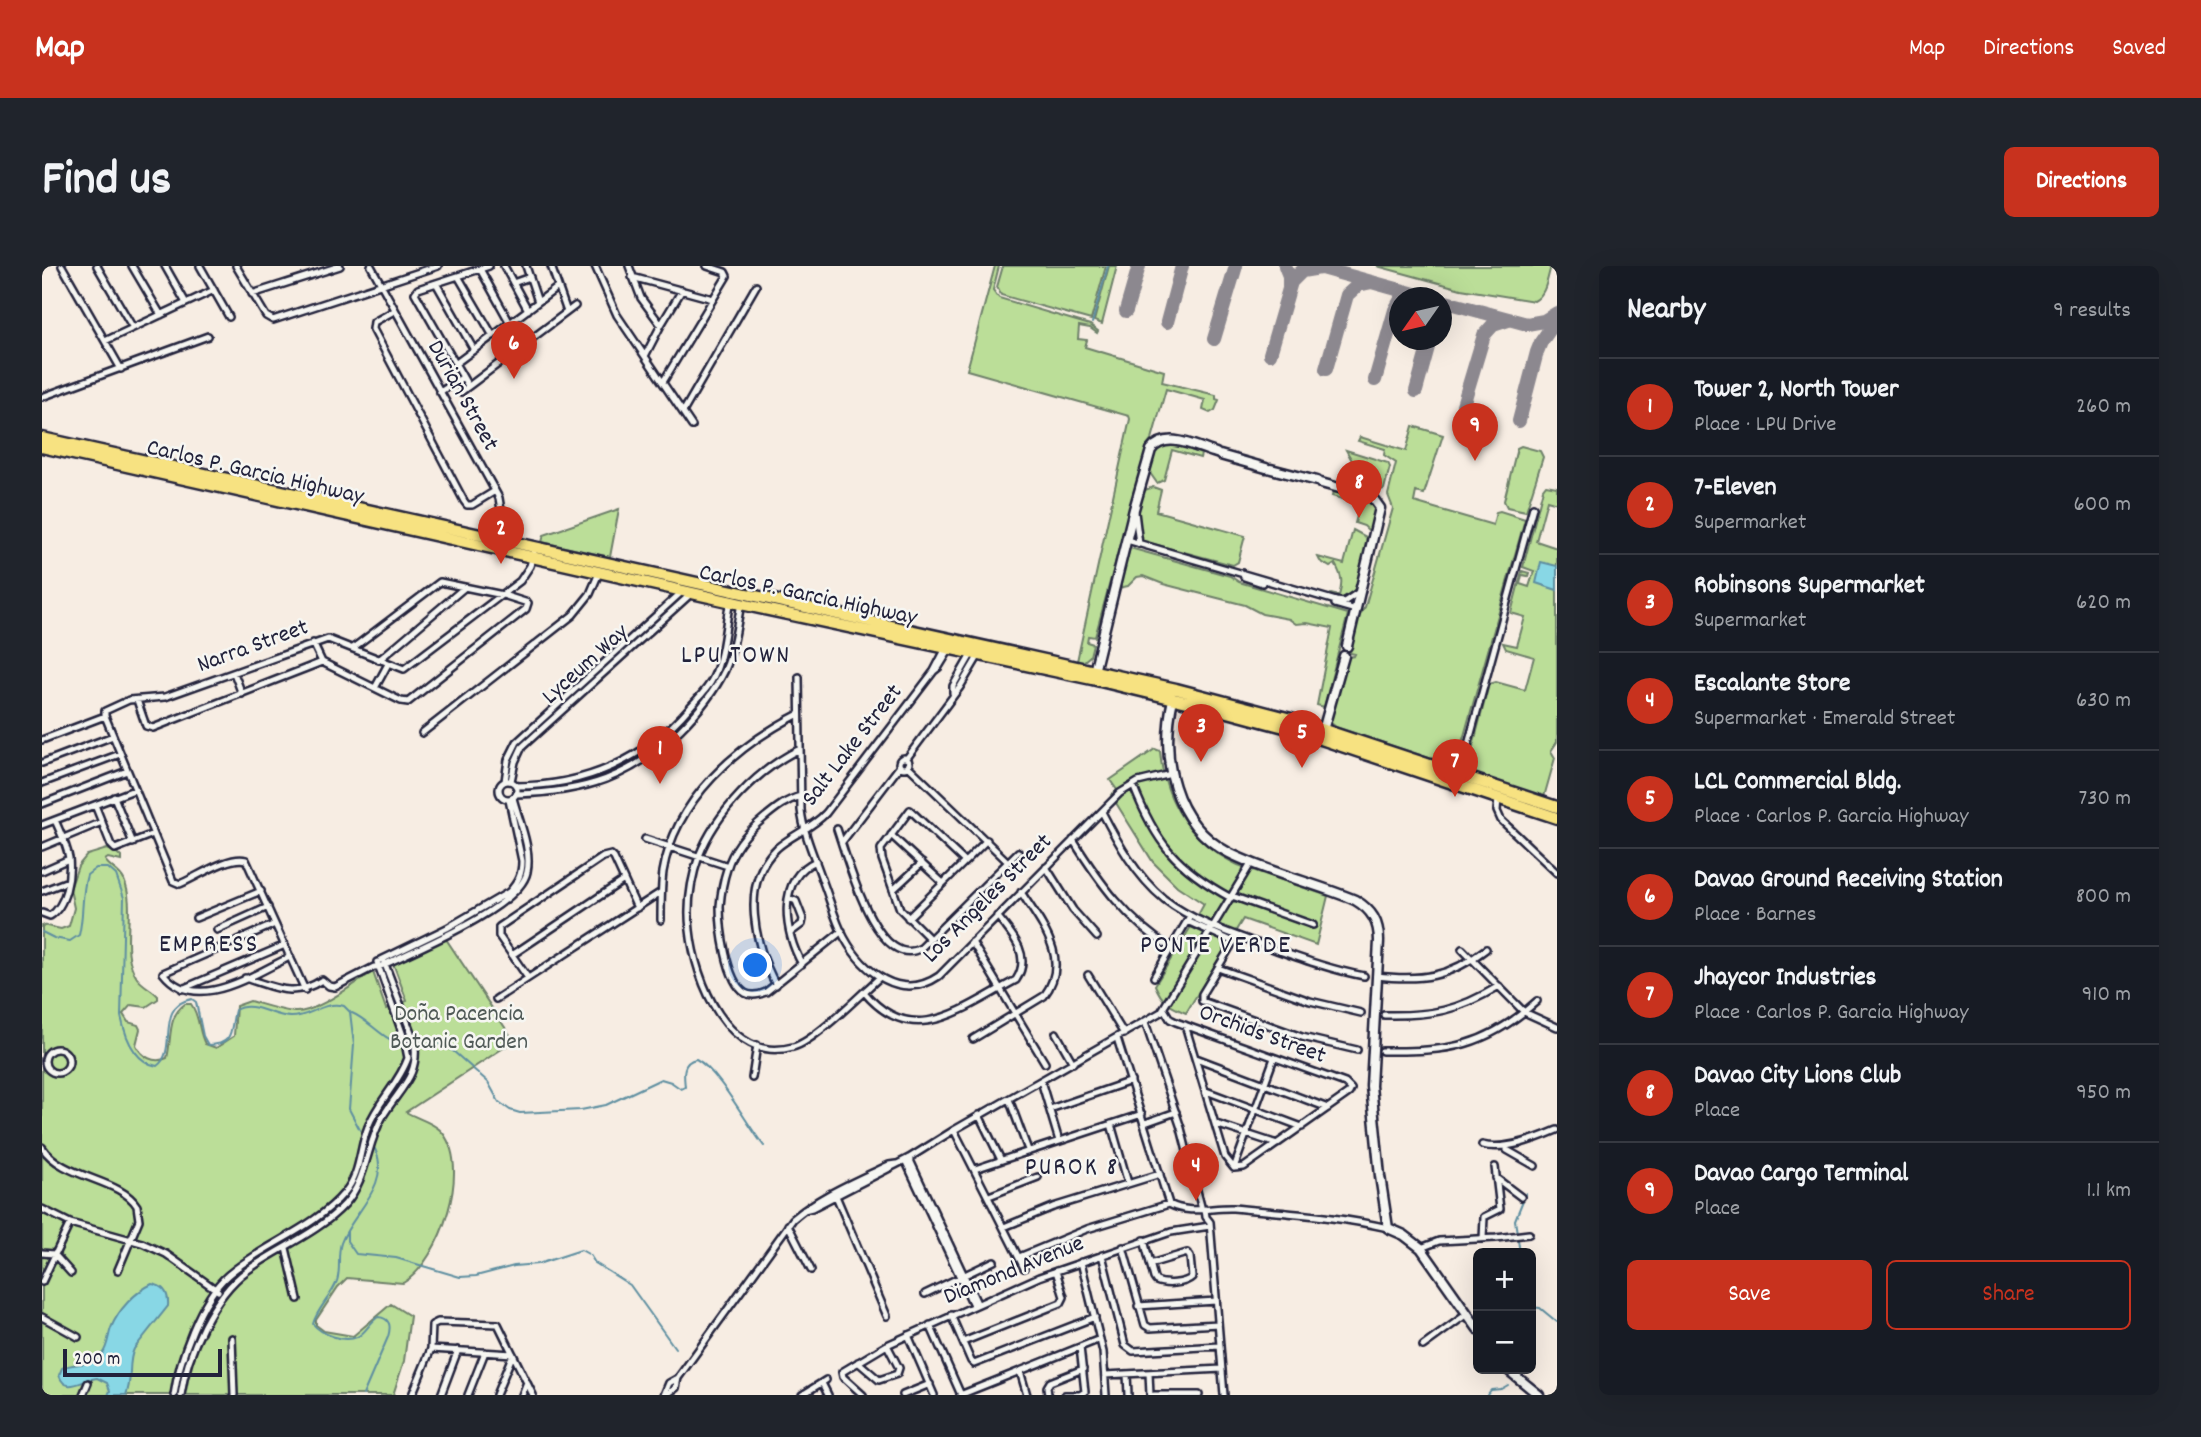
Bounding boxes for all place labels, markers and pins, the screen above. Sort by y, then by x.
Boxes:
pin: 6 [491,321,537,379]
pin: 9 [1452,403,1498,461]
pin: 8 [1336,460,1382,518]
pin: 2 [478,506,524,564]
pin: 3 [1178,704,1224,762]
pin: 5 [1279,710,1325,768]
pin: 1 [637,726,683,784]
pin: 7 [1432,739,1478,797]
pin: 4 [1173,1143,1219,1201]

